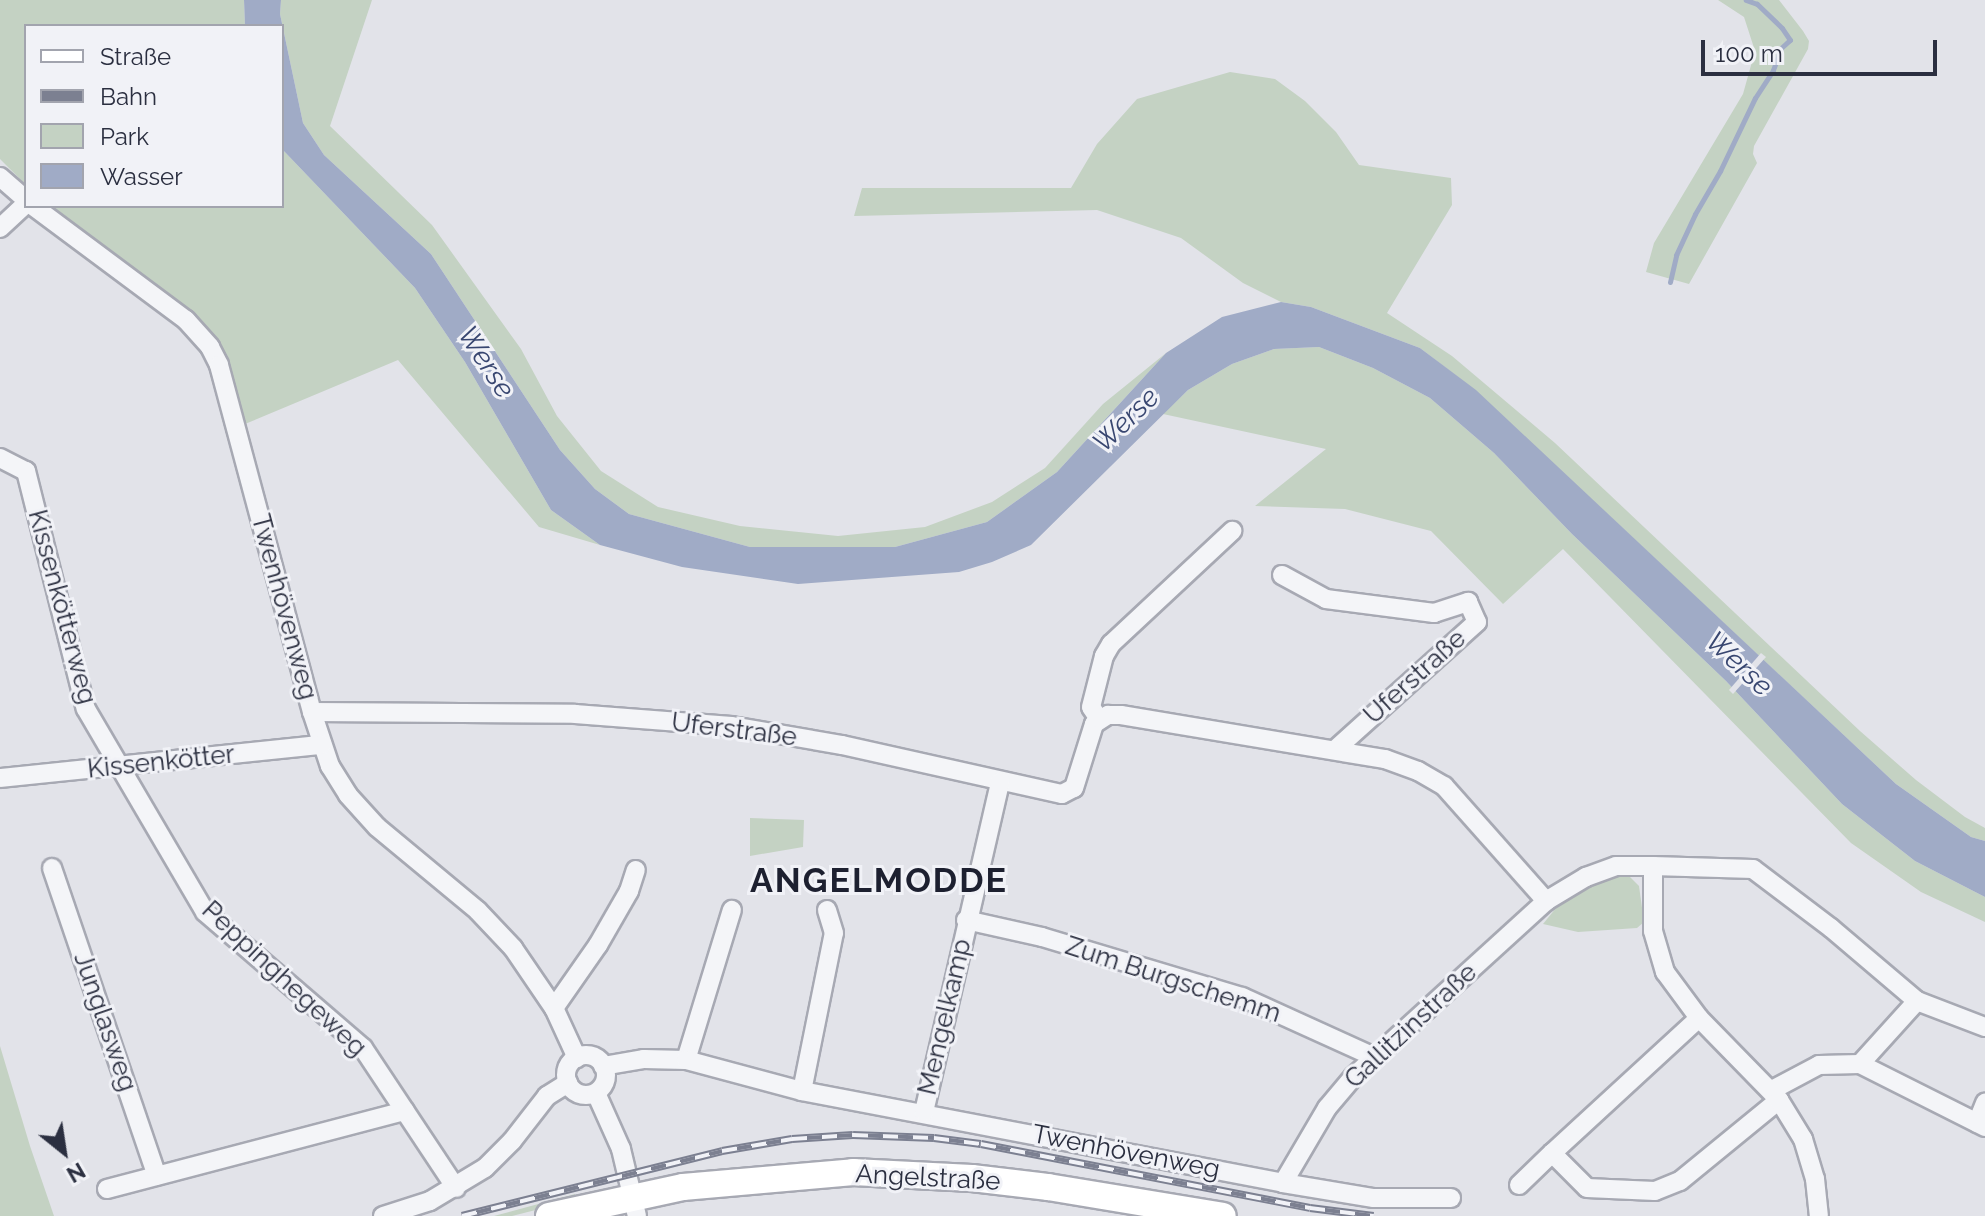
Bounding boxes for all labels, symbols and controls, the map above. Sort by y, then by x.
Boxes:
legend [24,24,284,208]
scale bar [1705,24,1941,74]
text: 100 m [1715,39,1783,68]
text: Straße [100,42,171,71]
text: Bahn [100,82,157,111]
text: Park [100,122,149,151]
text: Wasser [100,162,183,191]
water label: Werse [450,320,522,404]
water label: Werse [1086,381,1166,459]
street label: Kissenkötterweg [21,506,103,708]
street label: Twenhövenweg [244,511,324,703]
street label: Uferstraße [1358,623,1472,731]
water label: Werse [1699,625,1779,703]
street label: Uferstraße [669,707,799,753]
street label: Kissenkötter [86,739,236,785]
district label: ANGELMODDE [750,861,1008,901]
street label: Peppinghegeweg [195,895,373,1063]
street label: Zum Burgschemm [1061,930,1285,1030]
street label: Mengelkamp [912,936,978,1098]
street label: Junglasweg [67,949,143,1095]
street label: Gallitzinstraße [1339,957,1483,1095]
north arrow [24,1112,104,1192]
street label: Twenhövenweg [1030,1119,1222,1185]
text: N [62,1157,90,1188]
street label: Angelstraße [855,1159,1001,1197]

